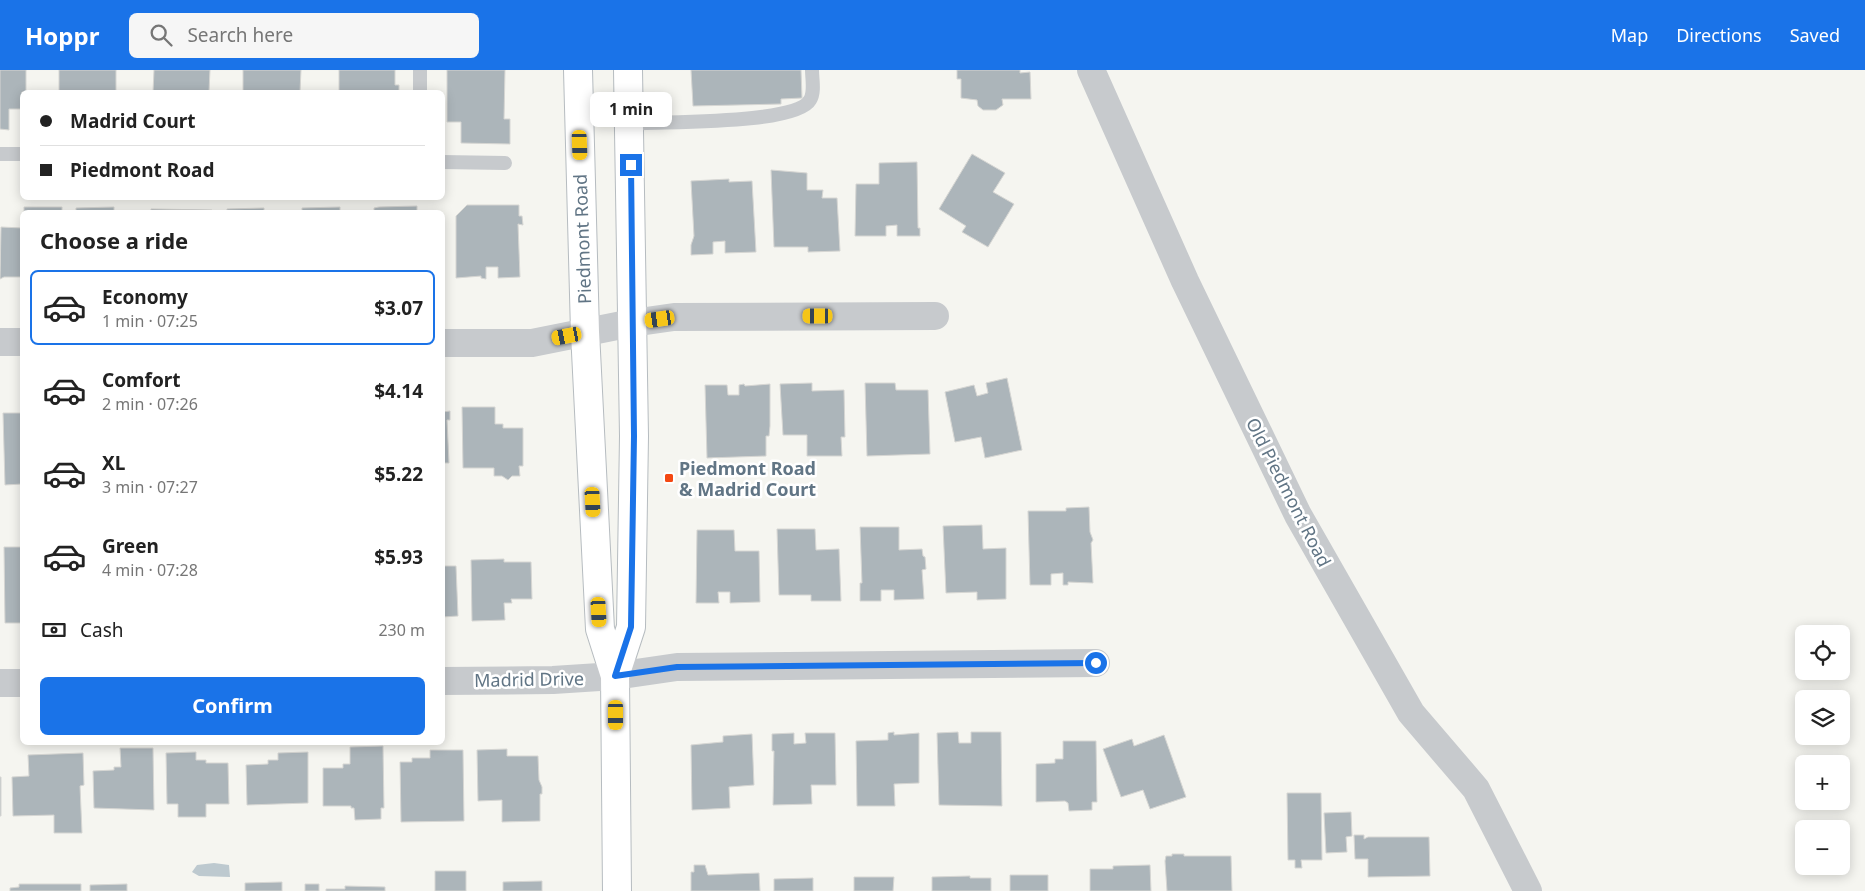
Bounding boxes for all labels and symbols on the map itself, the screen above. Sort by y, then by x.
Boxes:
callout: 1 min [590,92,672,128]
car [571,130,588,160]
route end [620,154,642,176]
street label: Piedmont Road [568,174,596,304]
car [644,309,675,329]
car [803,309,833,324]
car [550,326,583,346]
street label: Old Piedmont Road [1241,413,1337,571]
place label: Piedmont Road & Madrid Court [679,456,816,501]
marker: Piedmont Road & Madrid Court [663,472,675,484]
car [584,487,601,517]
car [590,597,607,627]
route start [1085,652,1107,674]
street label: Madrid Drive [474,666,584,692]
car [608,700,623,730]

